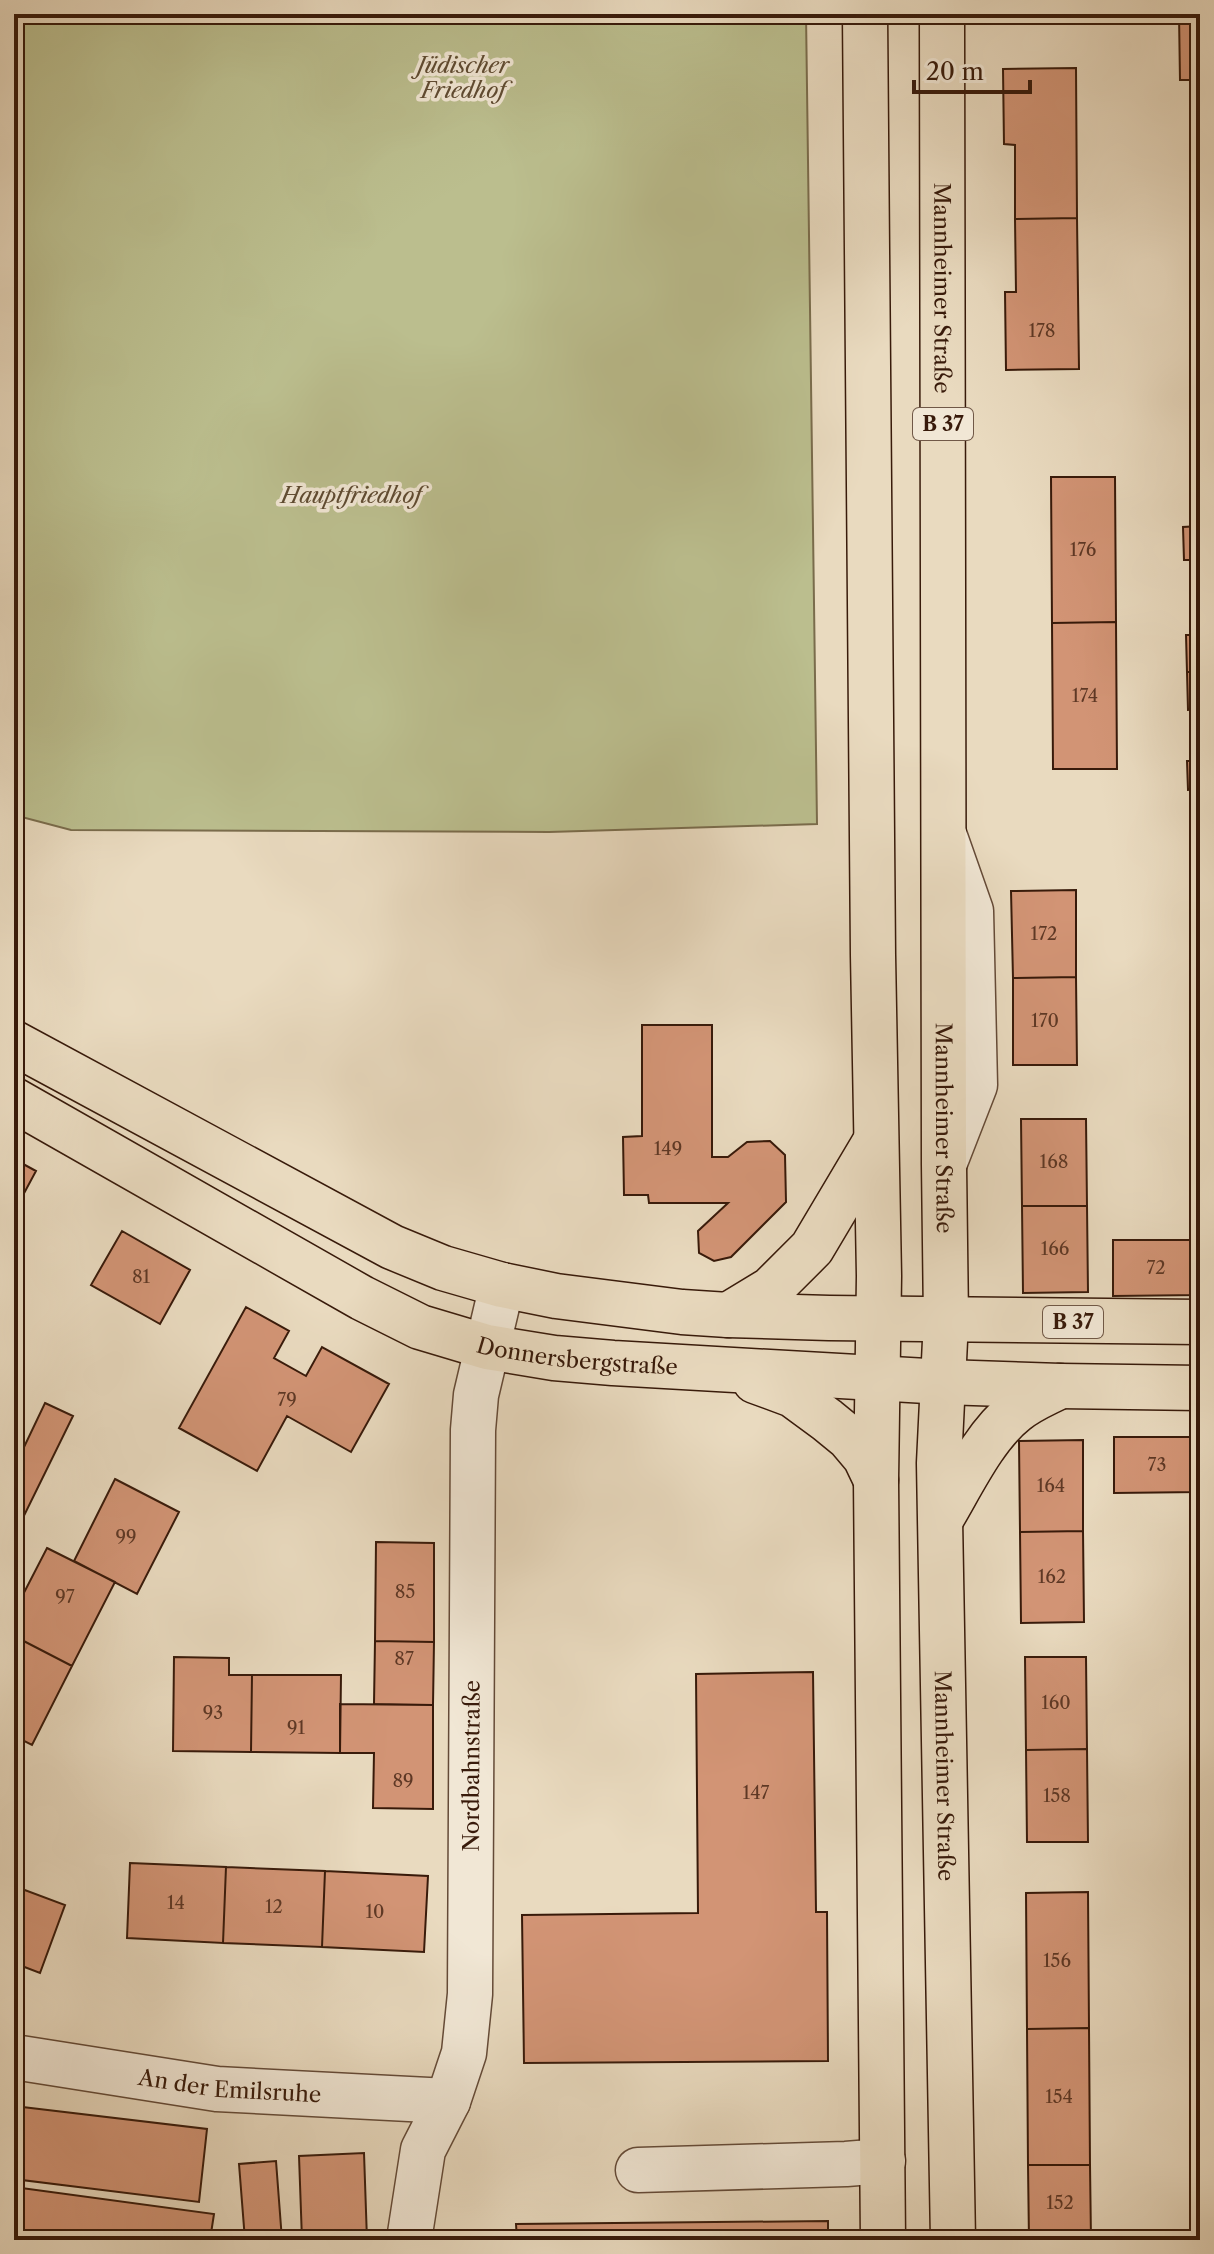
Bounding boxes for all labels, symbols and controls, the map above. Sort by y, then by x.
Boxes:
scale bar [914,44,1030,94]
park label: Jüdischer Friedhof [411,52,513,104]
text: 20 m [926,57,984,86]
street label: Mannheimer Straße [928,183,956,393]
house number: 178 [1028,320,1056,342]
road number: B 37 [913,408,973,440]
park label: Hauptfriedhof [279,482,429,509]
house number: 176 [1070,539,1096,561]
house number: 174 [1072,685,1098,707]
house number: 172 [1031,923,1057,945]
house number: 170 [1031,1010,1059,1032]
street label: Mannheimer Straße [930,1023,958,1234]
house number: 149 [654,1138,682,1160]
house number: 168 [1040,1151,1068,1173]
house number: 166 [1041,1238,1069,1260]
house number: 72 [1146,1257,1166,1279]
house number: 81 [132,1266,151,1288]
road number: B 37 [1043,1306,1103,1338]
street label: Donnersbergstraße [473,1332,678,1381]
house number: 79 [277,1389,297,1411]
house number: 73 [1148,1454,1166,1476]
house number: 164 [1037,1475,1065,1497]
house number: 99 [115,1526,137,1548]
house number: 162 [1038,1566,1066,1588]
house number: 85 [395,1581,415,1603]
house number: 97 [55,1586,75,1608]
house number: 87 [394,1648,414,1670]
street label: Mannheimer Straße [929,1670,960,1881]
street label: Nordbahnstraße [458,1680,486,1852]
house number: 160 [1041,1692,1071,1714]
house number: 93 [203,1702,223,1724]
house number: 91 [287,1717,305,1739]
house number: 89 [392,1770,414,1792]
house number: 147 [743,1782,770,1804]
house number: 158 [1043,1785,1071,1807]
house number: 14 [167,1892,185,1914]
house number: 12 [265,1896,283,1918]
house number: 10 [366,1901,384,1923]
house number: 156 [1043,1950,1071,1972]
street label: An der Emilsruhe [135,2064,322,2108]
house number: 154 [1045,2086,1073,2108]
house number: 152 [1046,2192,1074,2214]

